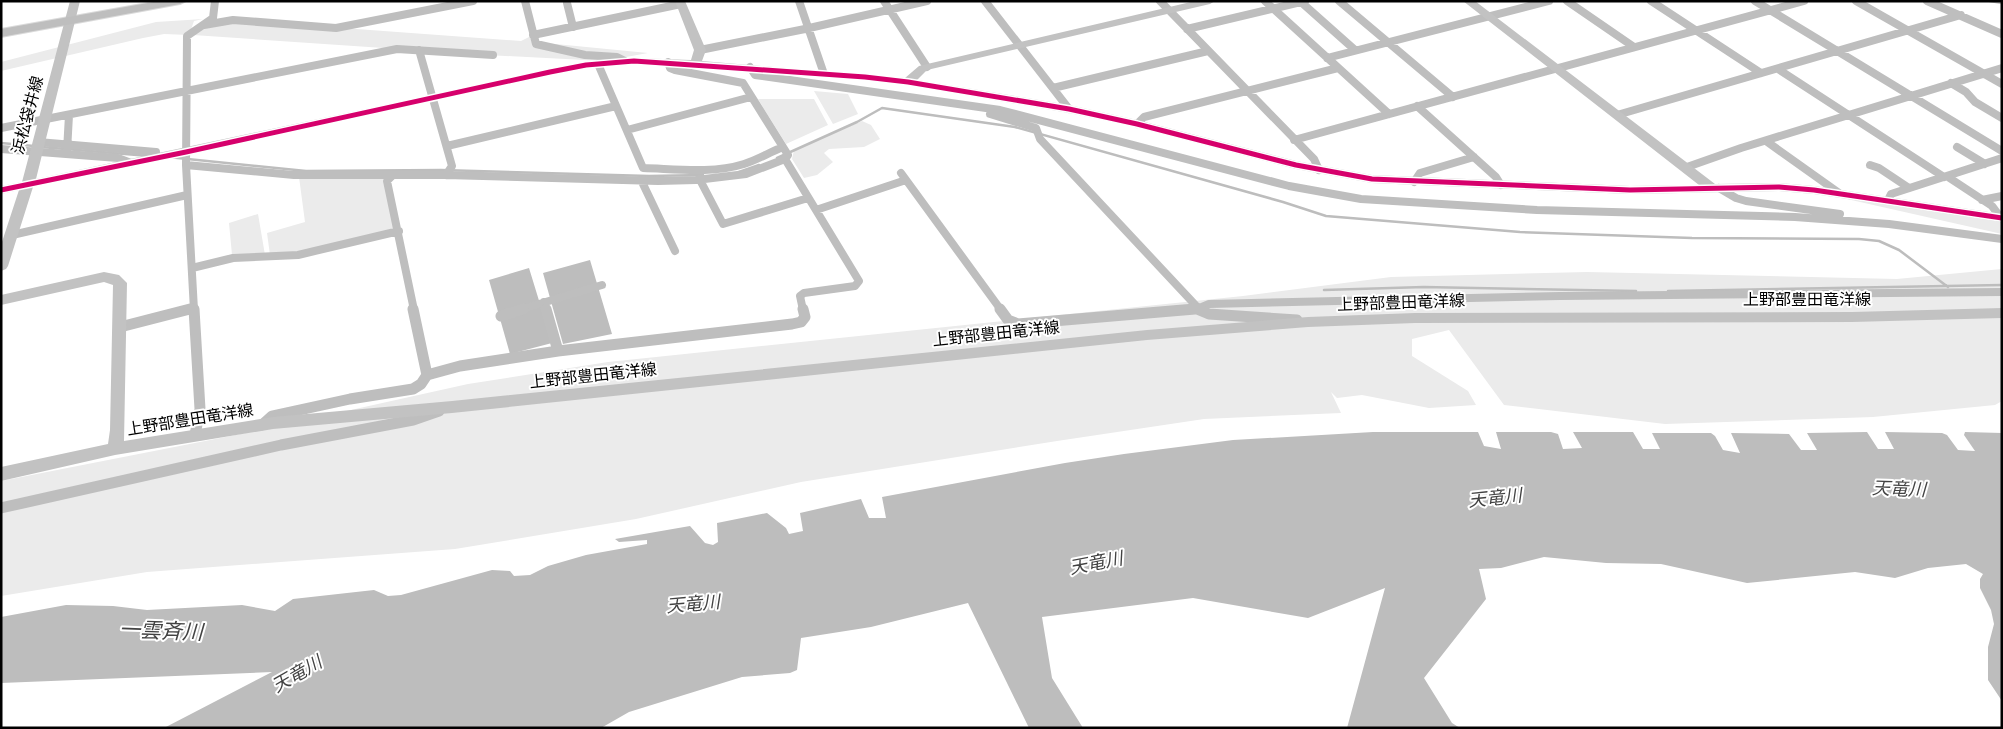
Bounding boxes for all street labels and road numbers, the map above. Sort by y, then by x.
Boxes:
street label: 浜松袋井線 [8,74,47,156]
street label: 上野部豊田竜洋線 [1743,290,1871,309]
street label: 上野部豊田竜洋線 [1337,291,1465,314]
street label: 上野部豊田竜洋線 [931,317,1061,350]
street label: 上野部豊田竜洋線 [528,359,658,392]
street label: 上野部豊田竜洋線 [125,400,255,439]

